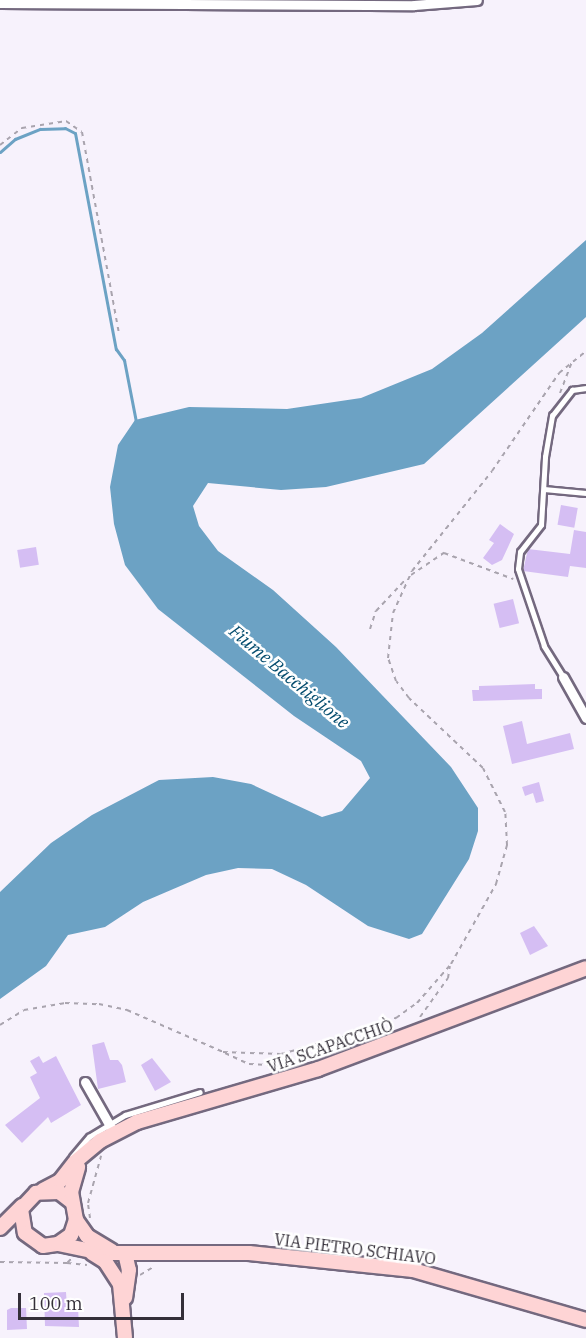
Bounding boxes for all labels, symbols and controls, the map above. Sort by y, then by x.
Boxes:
water label: Fiume Bacchiglione [225,621,353,733]
street label: VIA SCAPACCHIÒ [265,1016,395,1076]
street label: VIA PIETRO SCHIAVO [273,1230,437,1268]
scale bar [21,1281,188,1319]
text: 100 m [29,1292,83,1315]

